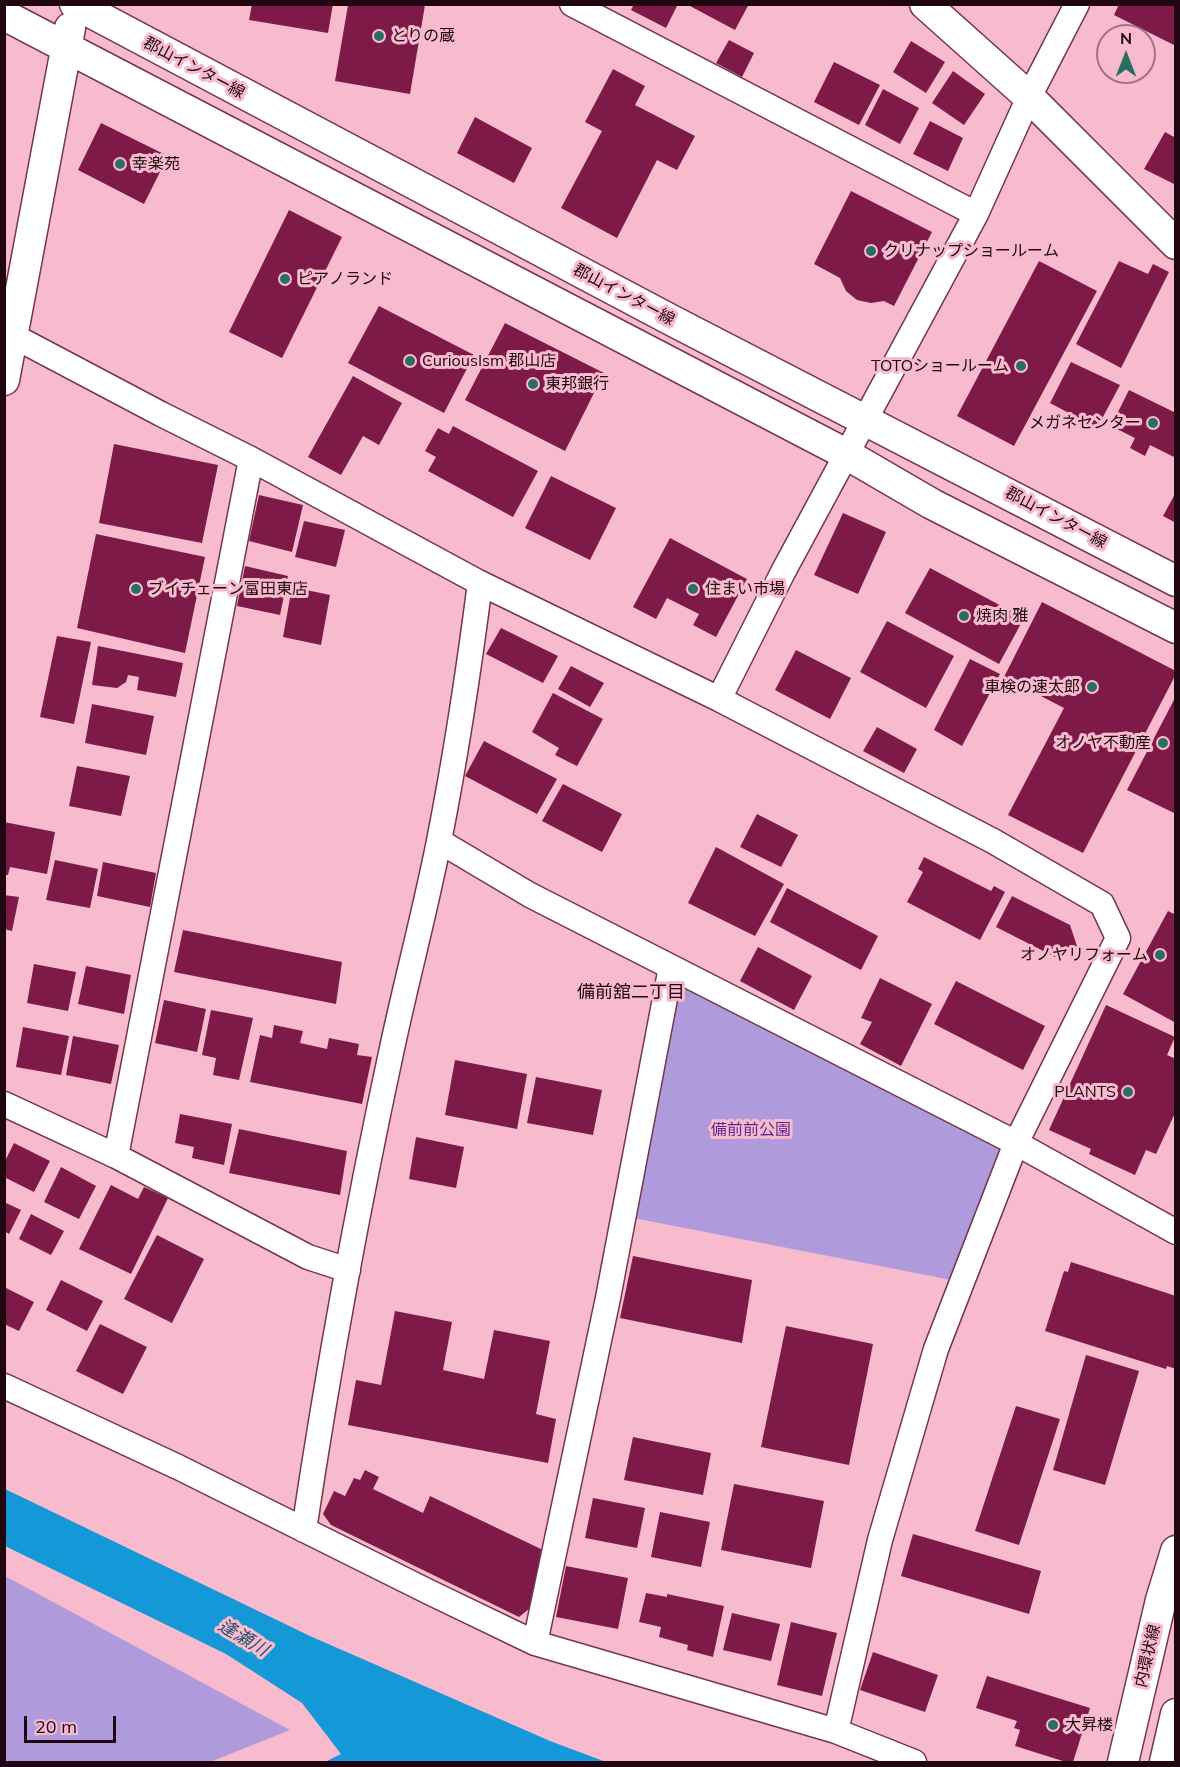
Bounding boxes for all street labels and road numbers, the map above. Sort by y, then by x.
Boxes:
street label: 郡山インター線 [140,33,248,103]
street label: 郡山インター線 [570,260,678,330]
street label: 郡山インター線 [1002,483,1110,553]
street label: 内環状線 [1131,1623,1165,1689]

